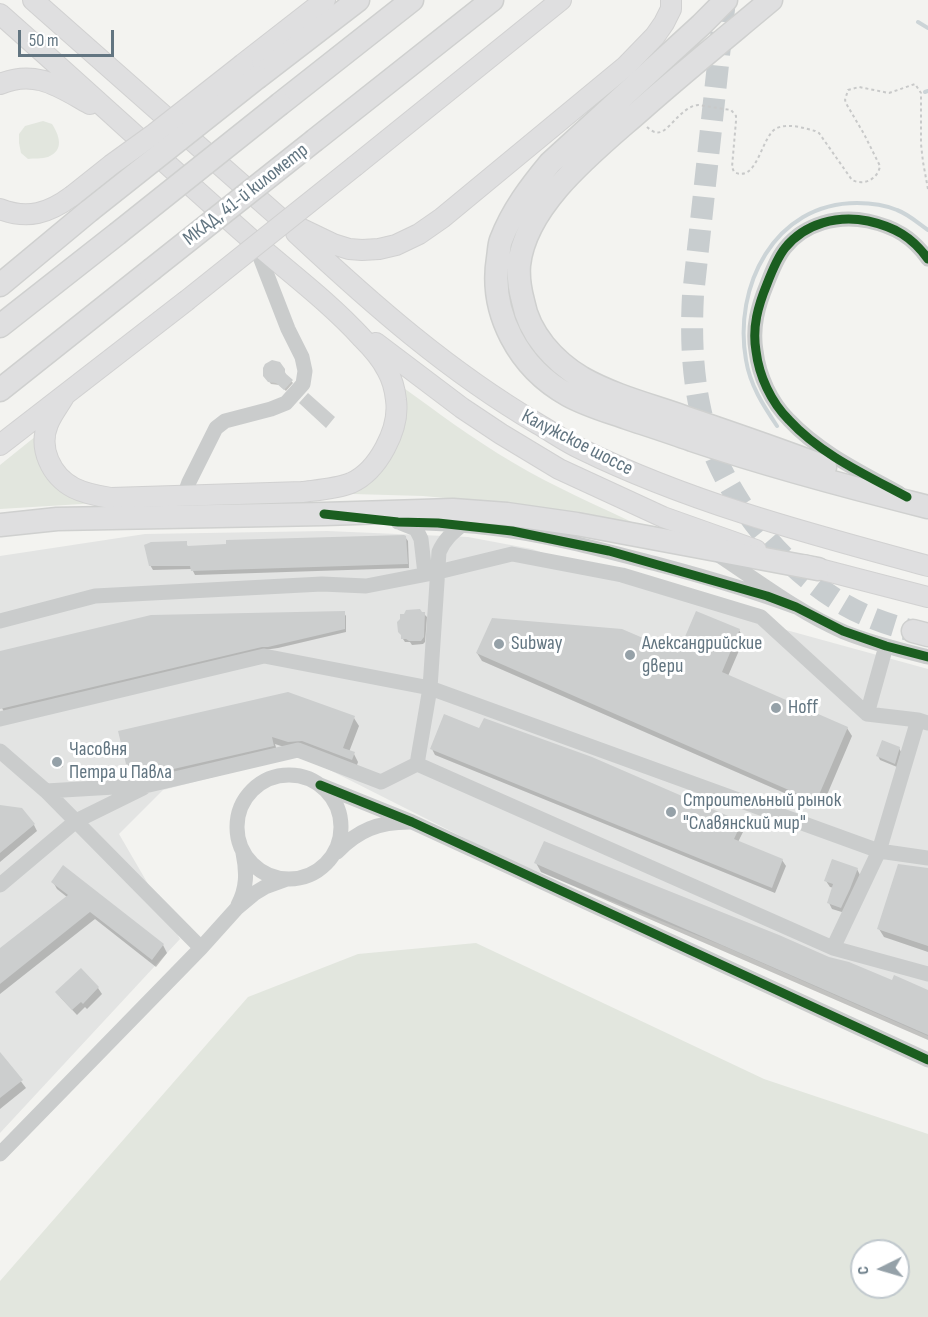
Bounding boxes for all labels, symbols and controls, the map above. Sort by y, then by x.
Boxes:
scale bar [21,18,117,56]
text: 50 m [29,30,59,51]
street label: МКАД, 41-й километр [179,139,313,251]
street label: Калужское шоссе [517,405,637,481]
place label: Subway [511,632,562,656]
place label: Александрийские двери [642,632,762,679]
marker: Subway [492,637,506,651]
marker: Александрийские двери [623,648,637,662]
place label: Hoff [788,696,818,720]
marker: Hoff [769,701,783,715]
place label: Часовня Петра и Павла [69,738,172,785]
marker: Часовня Петра и Павла [50,755,64,769]
place label: Строительный рынок "Славянский мир" [683,789,841,836]
marker: Строительный рынок "Славянский мир" [664,805,678,819]
north arrow [850,1239,910,1299]
text: С [854,1266,873,1275]

